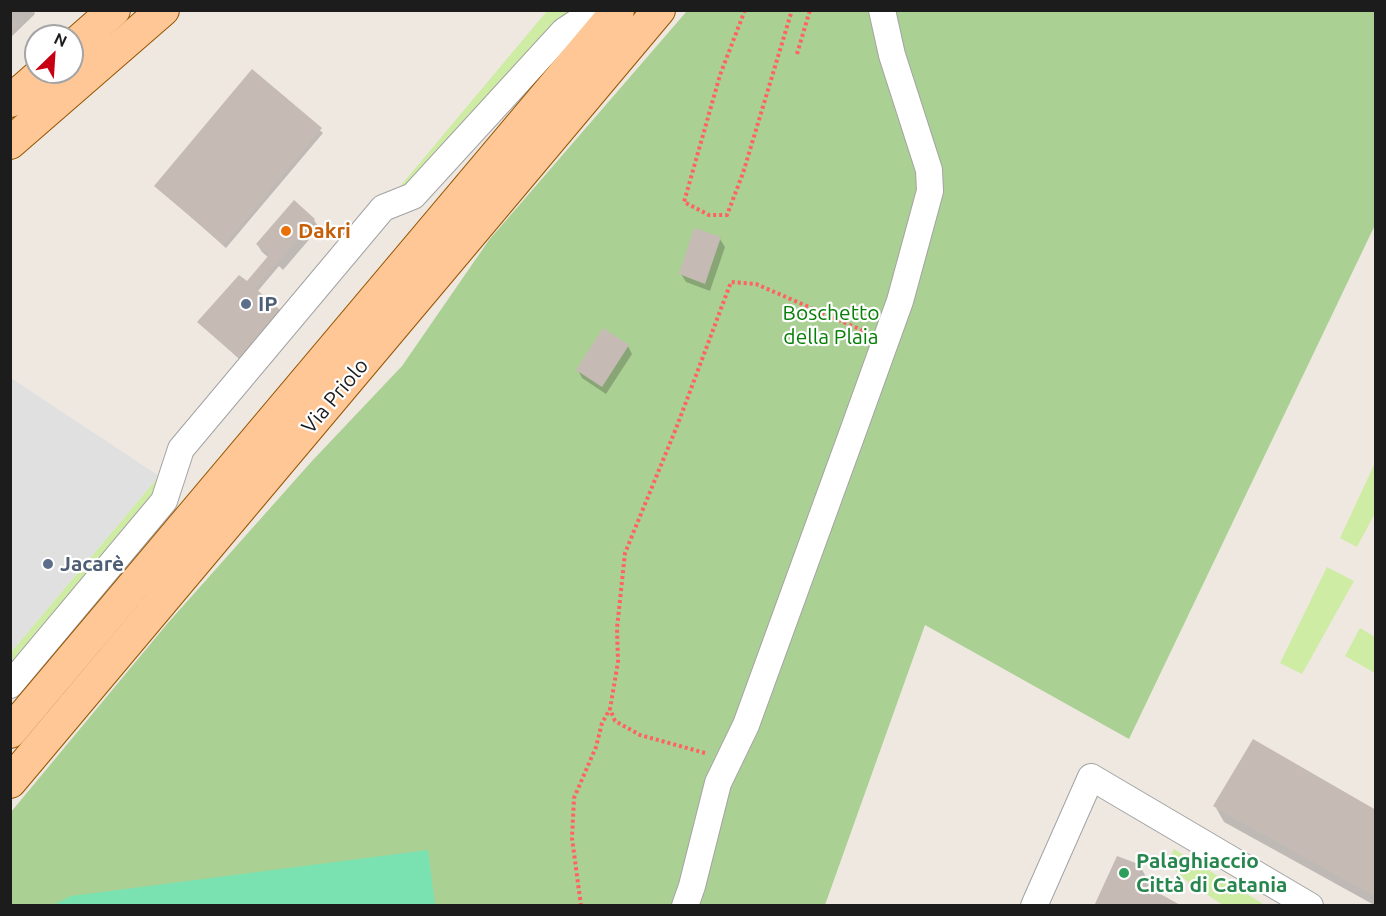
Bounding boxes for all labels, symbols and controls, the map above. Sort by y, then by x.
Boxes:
north arrow [24,24,84,84]
text: N [52,29,70,50]
place label: Dakri [298,218,351,244]
marker: Dakri [279,224,293,238]
place label: IP [258,291,278,317]
marker: IP [239,297,253,311]
park label: Boschetto della Plaia [783,300,879,350]
street label: Via Priolo [296,353,374,439]
place label: Jacarè [60,551,124,577]
marker: Jacarè [41,557,55,571]
place label: Palaghiaccio Città di Catania [1136,848,1287,898]
marker: Palaghiaccio Città di Catania [1117,866,1131,880]

